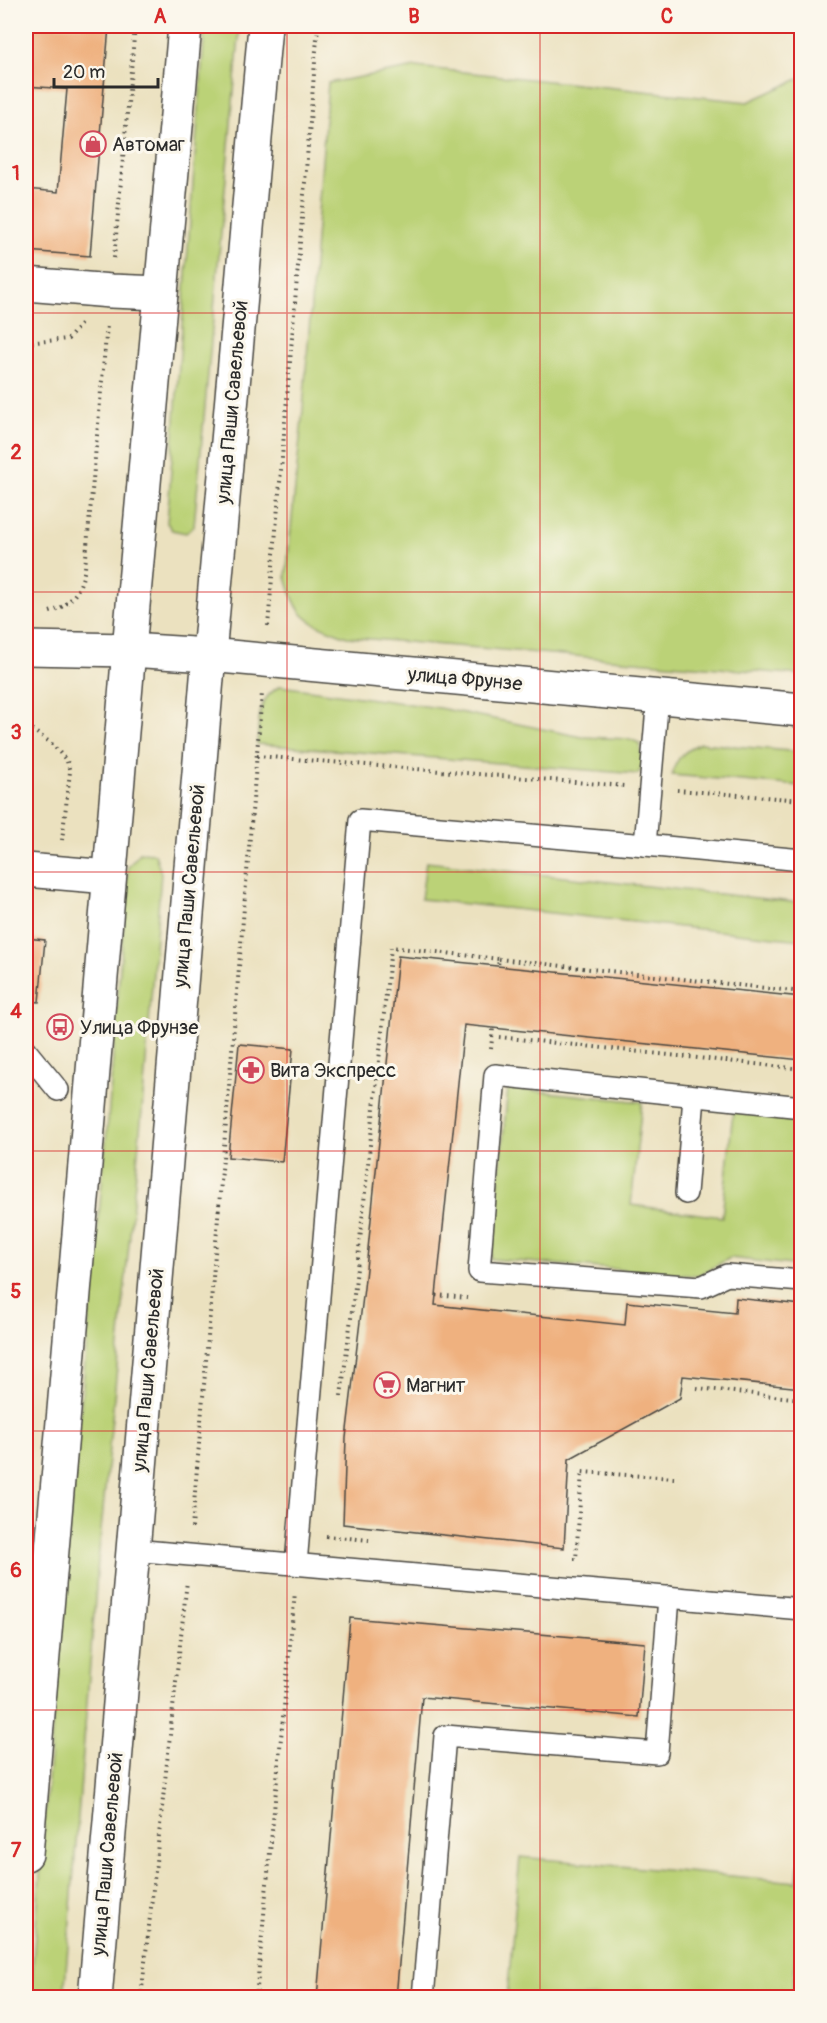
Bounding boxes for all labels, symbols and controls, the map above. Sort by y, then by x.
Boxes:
text: A [154,4,167,29]
text: B [408,4,420,29]
text: C [661,4,673,29]
scale bar [54,51,158,89]
text: 20 m [63,61,105,84]
shop icon: Автомаг [78,129,108,159]
place label: Автомаг [112,132,185,157]
text: 1 [12,161,20,186]
street label: улица Паши Савельевой [211,299,253,506]
text: 2 [10,440,22,465]
street label: улица Фрунзе [406,661,524,696]
text: 3 [10,720,22,745]
street label: улица Паши Савельевой [168,783,210,990]
text: 4 [10,999,22,1024]
bus stop icon: Улица Фрунзе [45,1012,75,1042]
place label: Улица Фрунзе [80,1015,199,1040]
pharmacy icon: Вита Экспресс [236,1055,266,1085]
place label: Вита Экспресс [270,1058,396,1083]
street label: улица Паши Савельевой [127,1267,169,1474]
text: 5 [11,1279,22,1304]
supermarket icon: Магнит [372,1370,402,1400]
place label: Магнит [406,1373,465,1398]
text: 6 [10,1558,22,1583]
street label: улица Паши Савельевой [86,1751,128,1958]
text: 7 [11,1838,22,1863]

